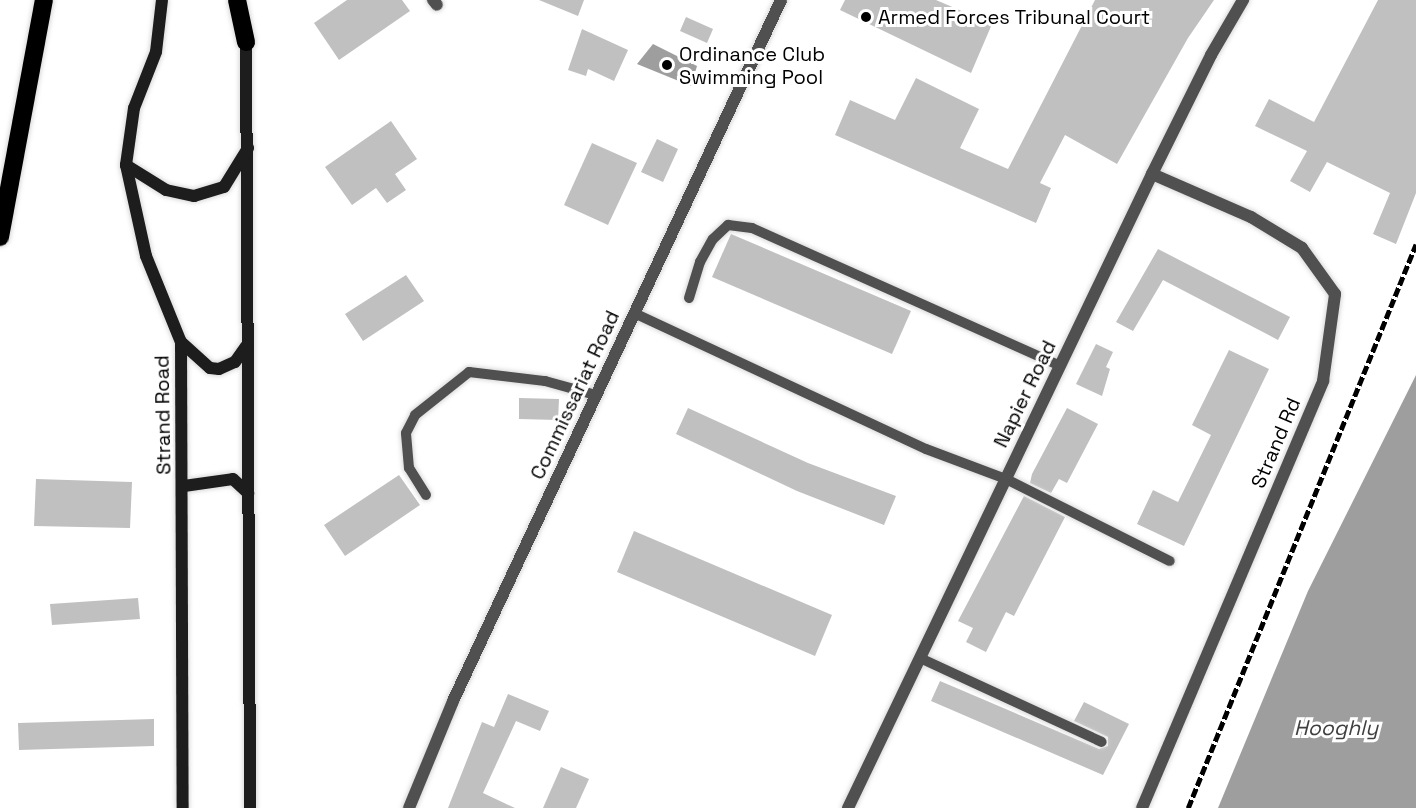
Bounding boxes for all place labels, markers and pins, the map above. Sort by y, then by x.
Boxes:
place label: Armed Forces Tribunal Court [878,5,1151,29]
marker: Armed Forces Tribunal Court [859,10,873,24]
place label: Ordinance Club Swimming Pool [679,42,825,89]
marker: Ordinance Club Swimming Pool [660,58,674,72]

